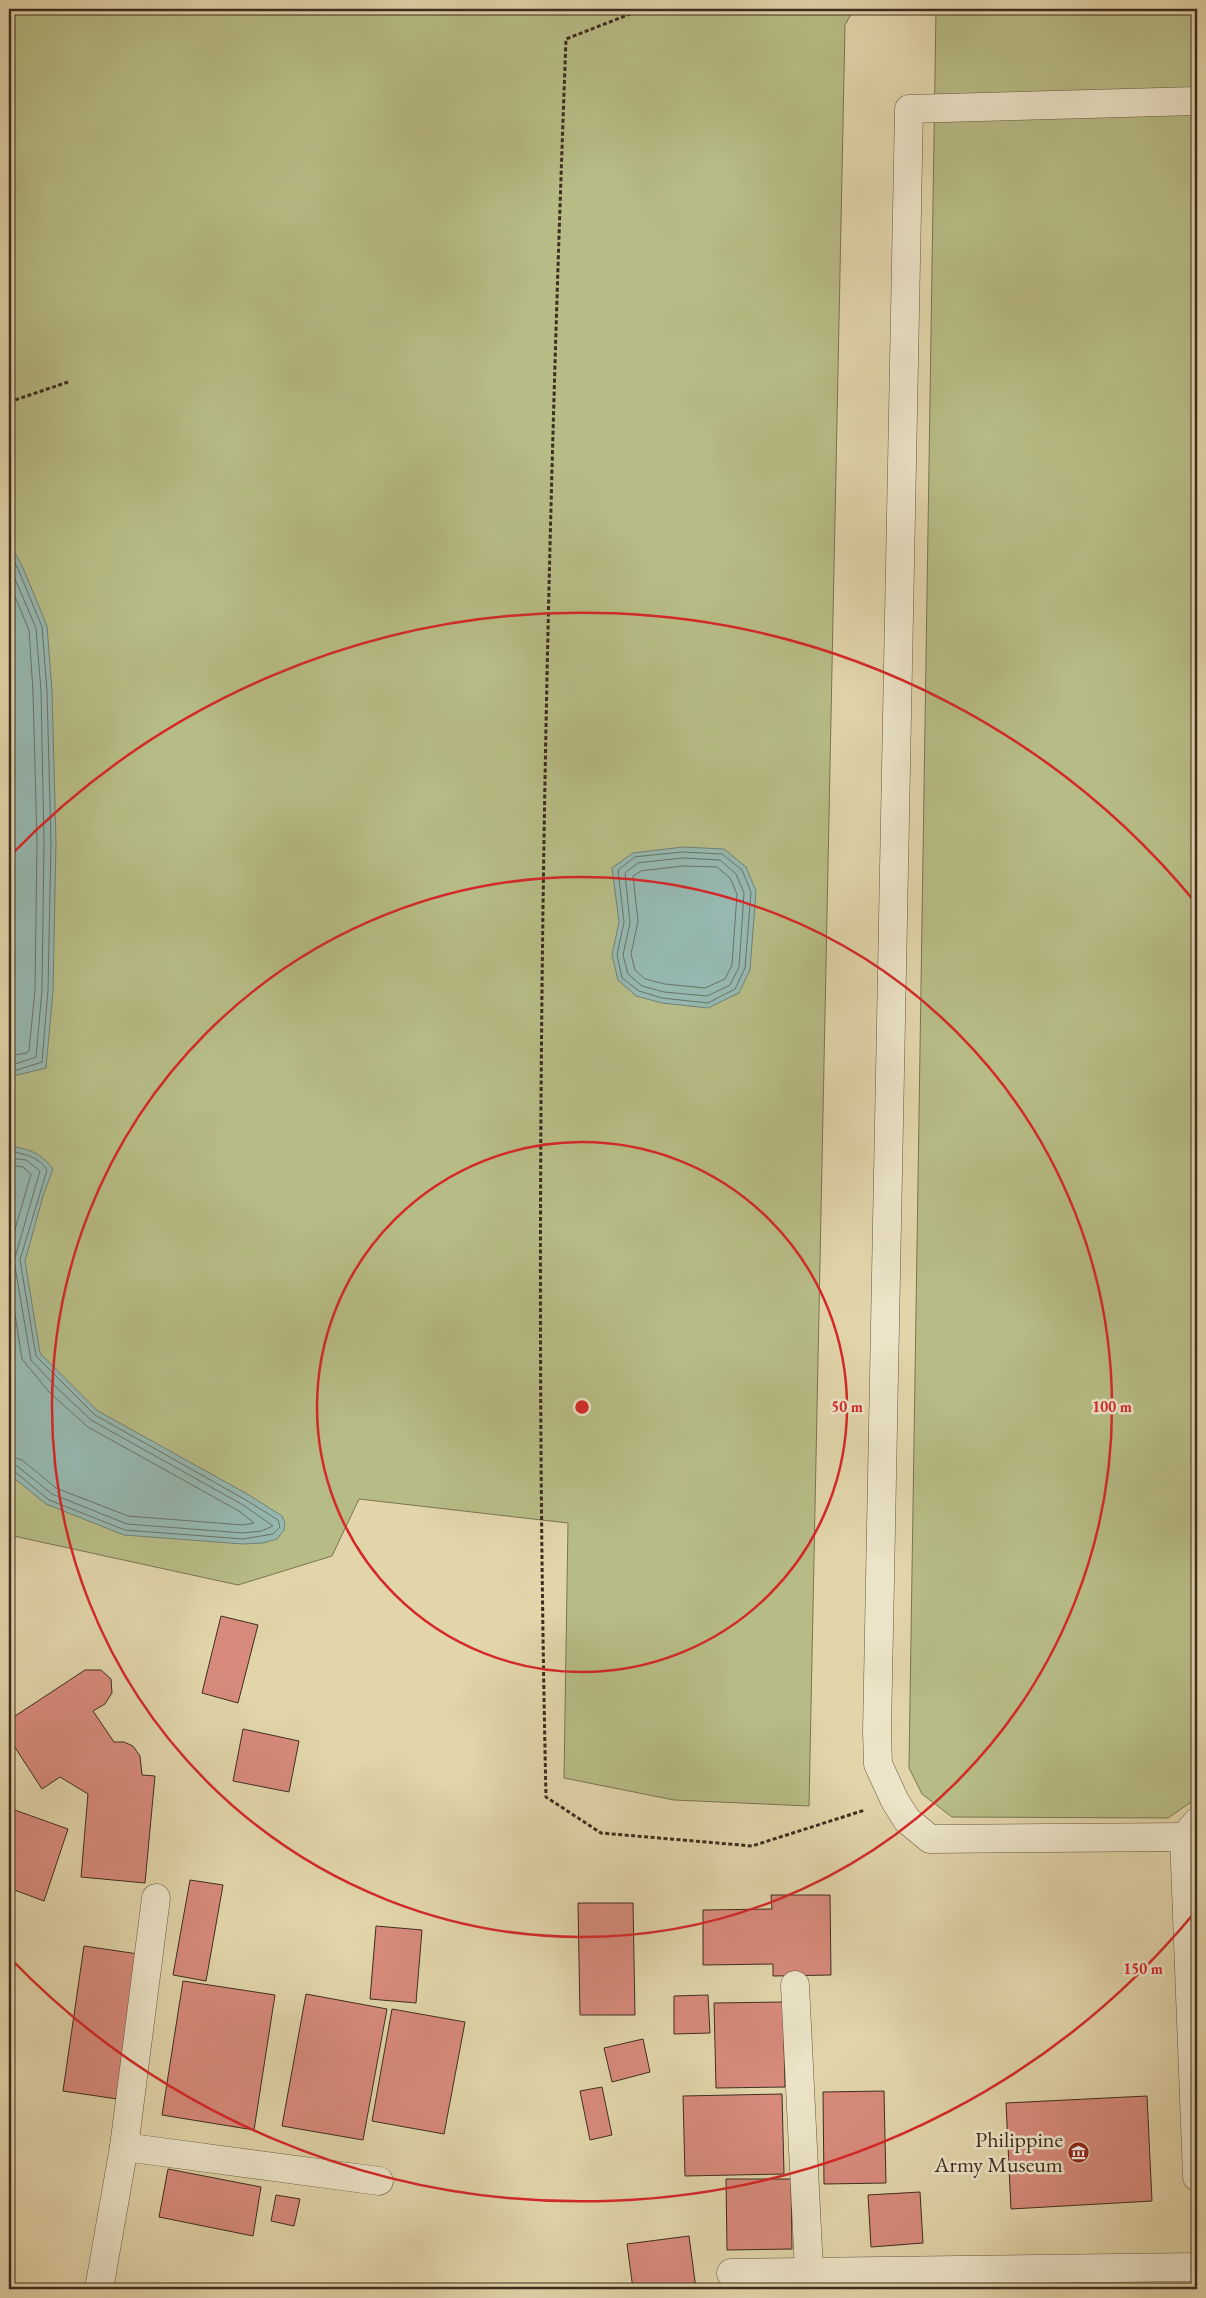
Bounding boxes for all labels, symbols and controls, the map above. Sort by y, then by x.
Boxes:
text: 50 m [831,1397,863,1416]
text: 100 m [1092,1397,1132,1416]
centre of rings [573,1398,591,1416]
text: 150 m [1123,1959,1163,1978]
place label: Philippine Army Museum [933,2125,1063,2179]
museum icon: Philippine Army Museum [1067,2140,1091,2164]

